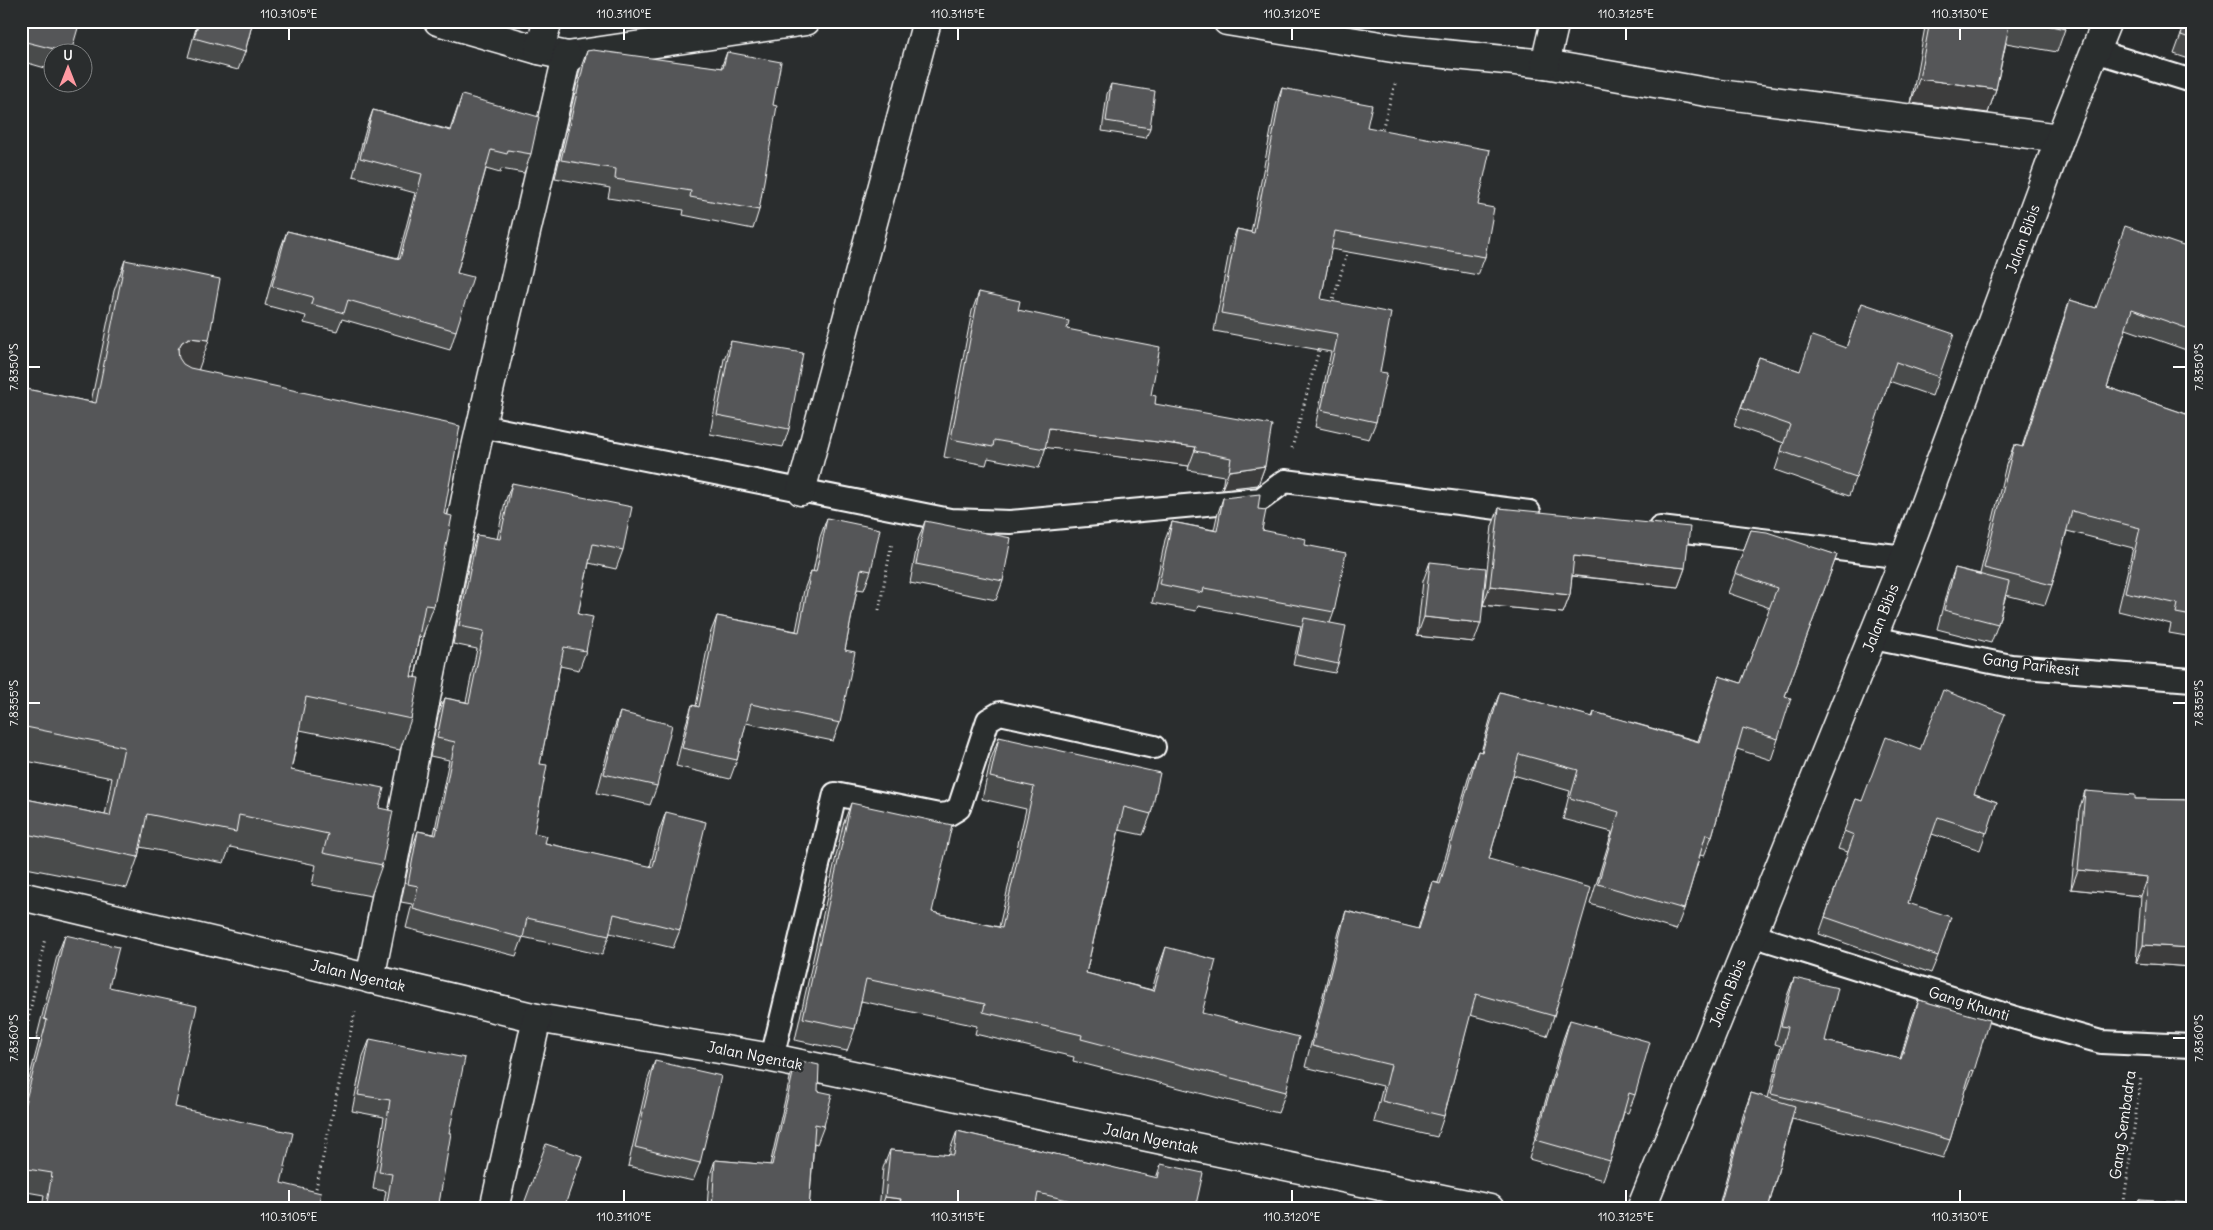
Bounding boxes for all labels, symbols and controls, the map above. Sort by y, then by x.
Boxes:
text: 110.3105°E [260,6,318,21]
text: 110.3110°E [596,6,652,21]
text: 110.3115°E [931,6,985,21]
text: 110.3120°E [1264,6,1320,21]
text: 110.3125°E [1598,6,1654,21]
text: 110.3130°E [1931,6,1989,21]
north arrow [42,42,92,92]
text: U [63,46,73,64]
street label: Jalan Bibis [2001,202,2044,276]
text: 7.8350°S [6,343,21,391]
text: 7.8350°S [2191,343,2206,391]
street label: Jalan Bibis [1858,581,1903,655]
street label: Gang Parikesit [1981,649,2081,680]
text: 7.8355°S [6,679,21,726]
text: 7.8355°S [2191,679,2206,726]
street label: Jalan Ngentak [309,955,408,996]
street label: Jalan Bibis [1705,956,1750,1030]
street label: Gang Khunti [1926,982,2012,1025]
text: 7.8360°S [6,1014,21,1062]
text: 7.8360°S [2191,1014,2206,1062]
street label: Jalan Ngentak [706,1037,805,1074]
street label: Gang Sembadra [2105,1069,2140,1181]
street label: Jalan Ngentak [1102,1119,1201,1158]
text: 110.3105°E [260,1209,318,1224]
text: 110.3110°E [596,1209,652,1224]
text: 110.3115°E [931,1209,985,1224]
text: 110.3120°E [1264,1209,1320,1224]
text: 110.3125°E [1598,1209,1654,1224]
text: 110.3130°E [1931,1209,1989,1224]

